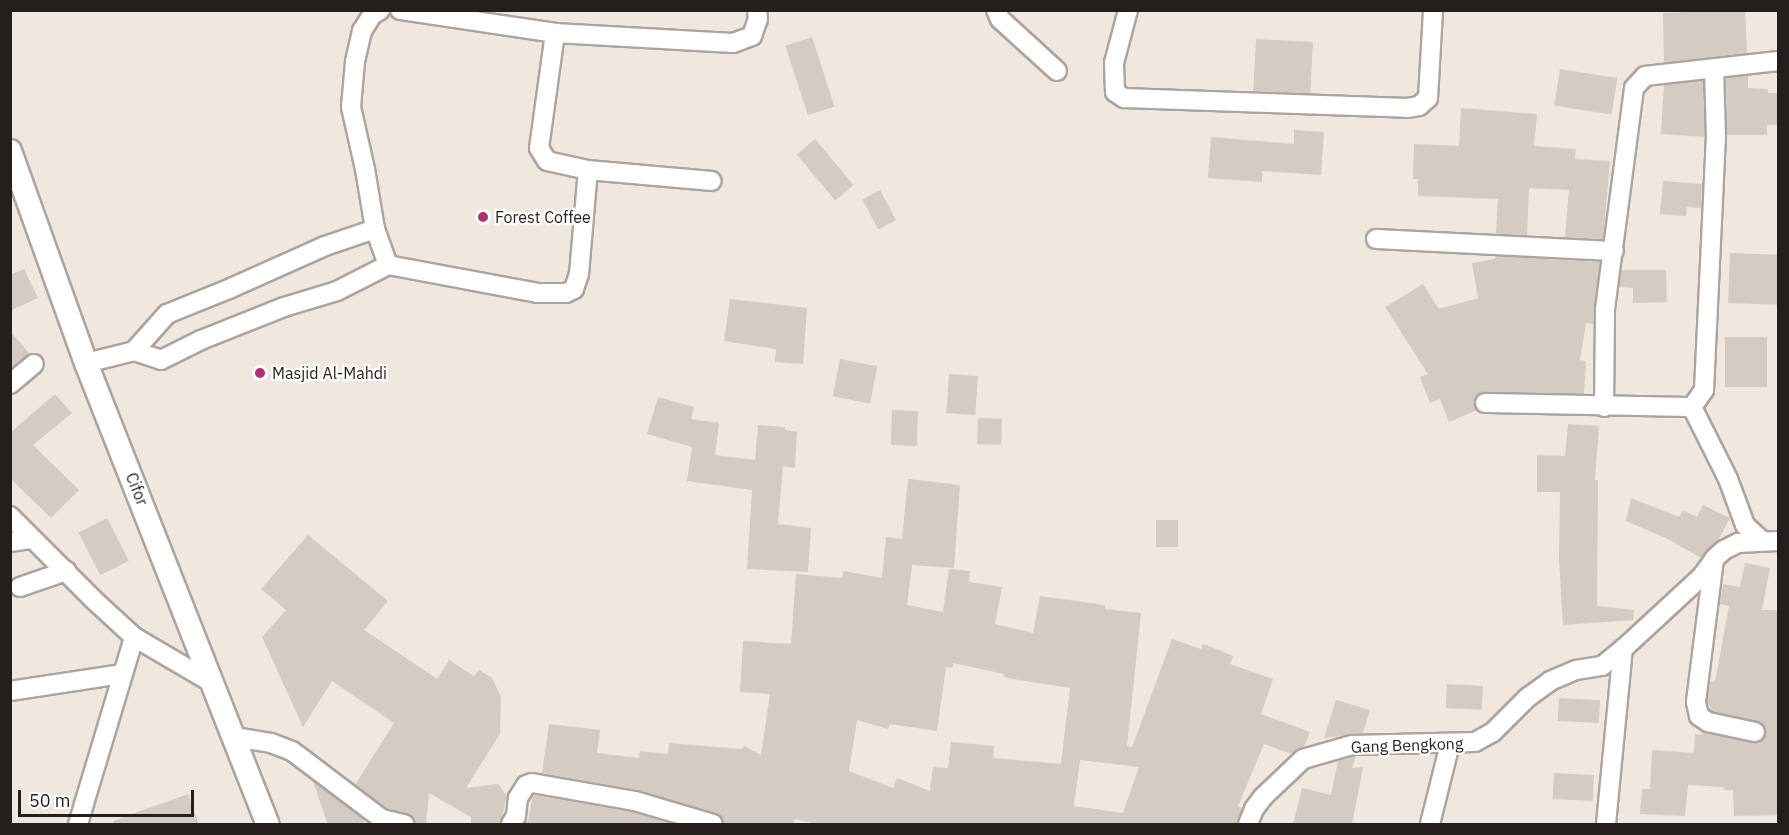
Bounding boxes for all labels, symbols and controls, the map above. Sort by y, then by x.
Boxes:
place label: Forest Coffee [495,207,591,227]
marker: Forest Coffee [476,210,490,224]
place label: Masjid Al-Mahdi [272,363,387,383]
marker: Masjid Al-Mahdi [253,366,267,380]
street label: Cifor [122,470,152,508]
street label: Gang Bengkong [1350,733,1464,757]
scale bar [21,778,196,816]
text: 50 m [29,789,71,812]

